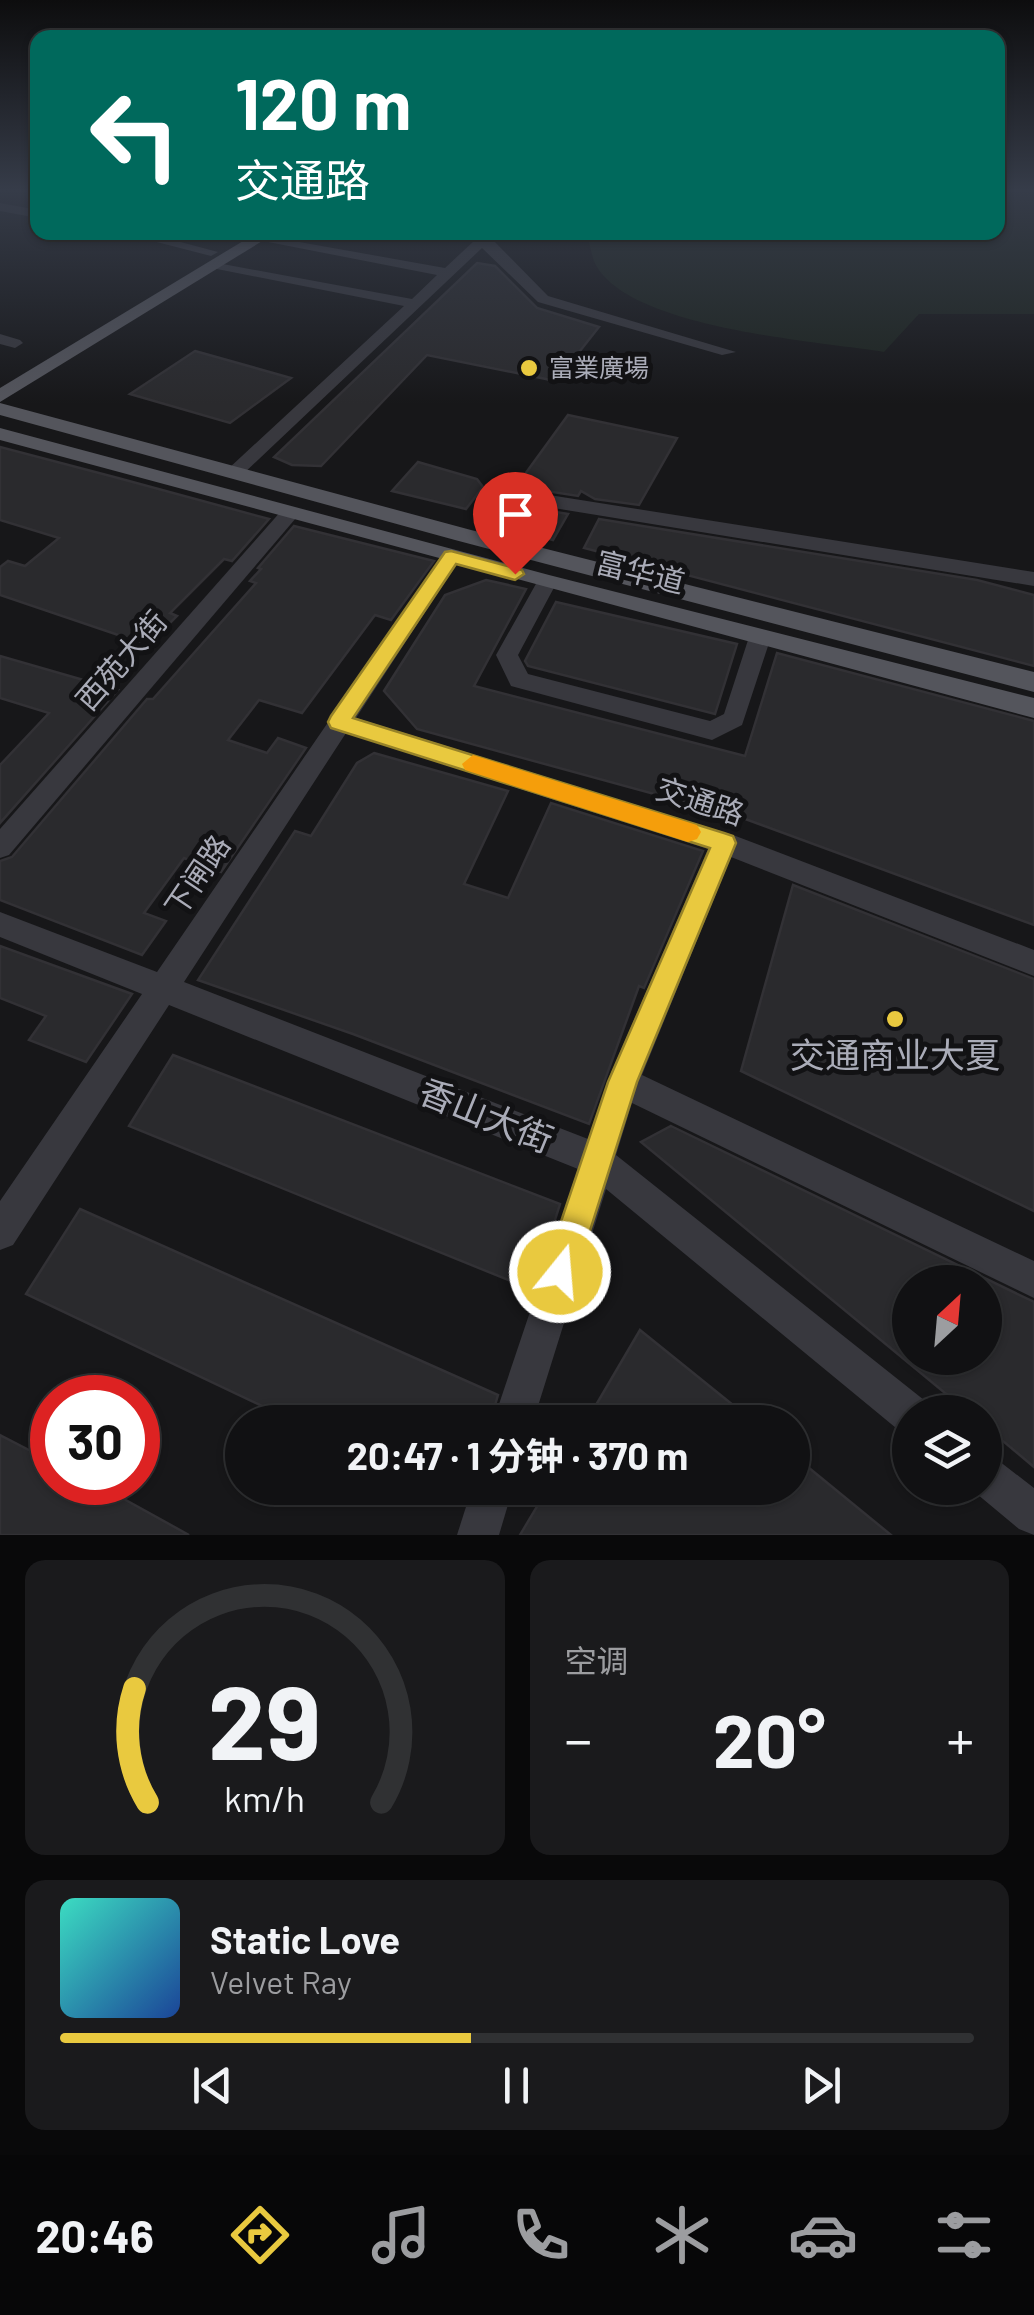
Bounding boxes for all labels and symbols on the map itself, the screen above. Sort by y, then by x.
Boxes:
place label: 富業廣場 [549,352,649,382]
marker: 富業廣場 [518,357,540,379]
pin [473,472,558,575]
street label: 富华道 [592,543,689,599]
street label: 西苑大街 [68,603,173,717]
street label: 交通路 [652,769,749,831]
street label: 下闸路 [156,828,236,922]
marker: 交通商业大夏 [884,1008,906,1030]
place label: 交通商业大夏 [790,1033,1000,1075]
street label: 香山大街 [414,1068,560,1160]
position arrow [508,1220,612,1324]
north arrow [892,1265,1002,1375]
speed limit sign: 30 [30,1375,160,1505]

